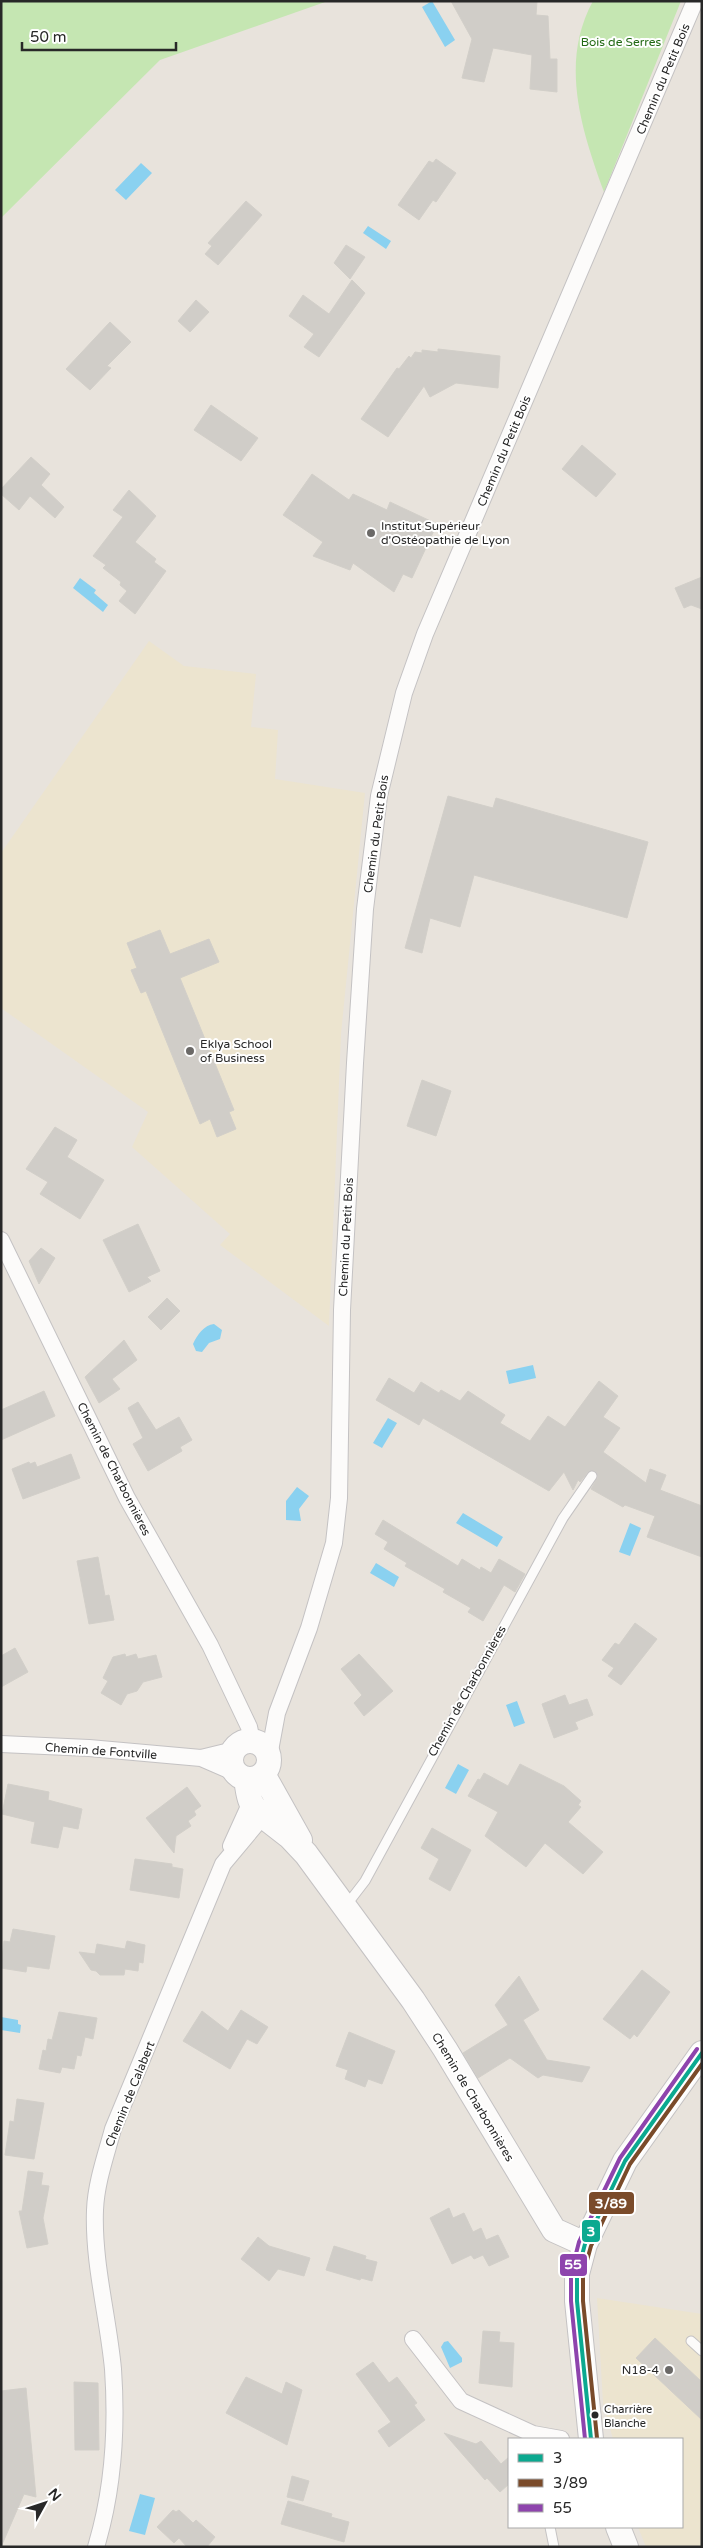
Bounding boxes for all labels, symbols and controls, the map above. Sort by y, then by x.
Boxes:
scale bar [22,20,176,52]
street label: Chemin du Petit Bois [633,21,693,137]
text: 50 m [30,28,67,46]
park label: Bois de Serres [581,35,662,49]
street label: Chemin du Petit Bois [474,393,534,509]
place label: Institut Supérieur d'Ostéopathie de Lyon [381,519,510,547]
marker: Institut Supérieur d'Ostéopathie de Lyon [365,527,377,539]
street label: Chemin du Petit Bois [361,774,391,894]
place label: Eklya School of Business [200,1037,272,1065]
marker: Eklya School of Business [184,1045,196,1057]
street label: Chemin du Petit Bois [336,1177,356,1297]
street label: Chemin de Charbonnières [74,1400,154,1538]
street label: Chemin de Charbonnières [425,1623,509,1759]
street label: Chemin de Fontville [45,1740,158,1762]
street label: Chemin de Charbonnières [429,2030,517,2164]
street label: Chemin de Calabert [102,2039,158,2149]
line badge: 3/89 [588,2191,635,2215]
text: 3/89 [595,2195,627,2212]
line badge: 3 [581,2219,601,2243]
text: 3 [587,2223,596,2240]
line badge: 55 [559,2253,588,2277]
text: 55 [564,2256,582,2273]
place label: N18-4 [622,2363,659,2377]
marker: N18-4 [663,2364,675,2376]
place label: Charrière Blanche [604,2403,652,2430]
marker: Charrière Blanche [590,2410,600,2420]
legend [508,2438,683,2528]
text: 3 [553,2449,562,2467]
text: 3/89 [553,2474,588,2492]
north arrow [20,2478,70,2528]
text: N [44,2485,65,2505]
text: 55 [553,2499,572,2517]

